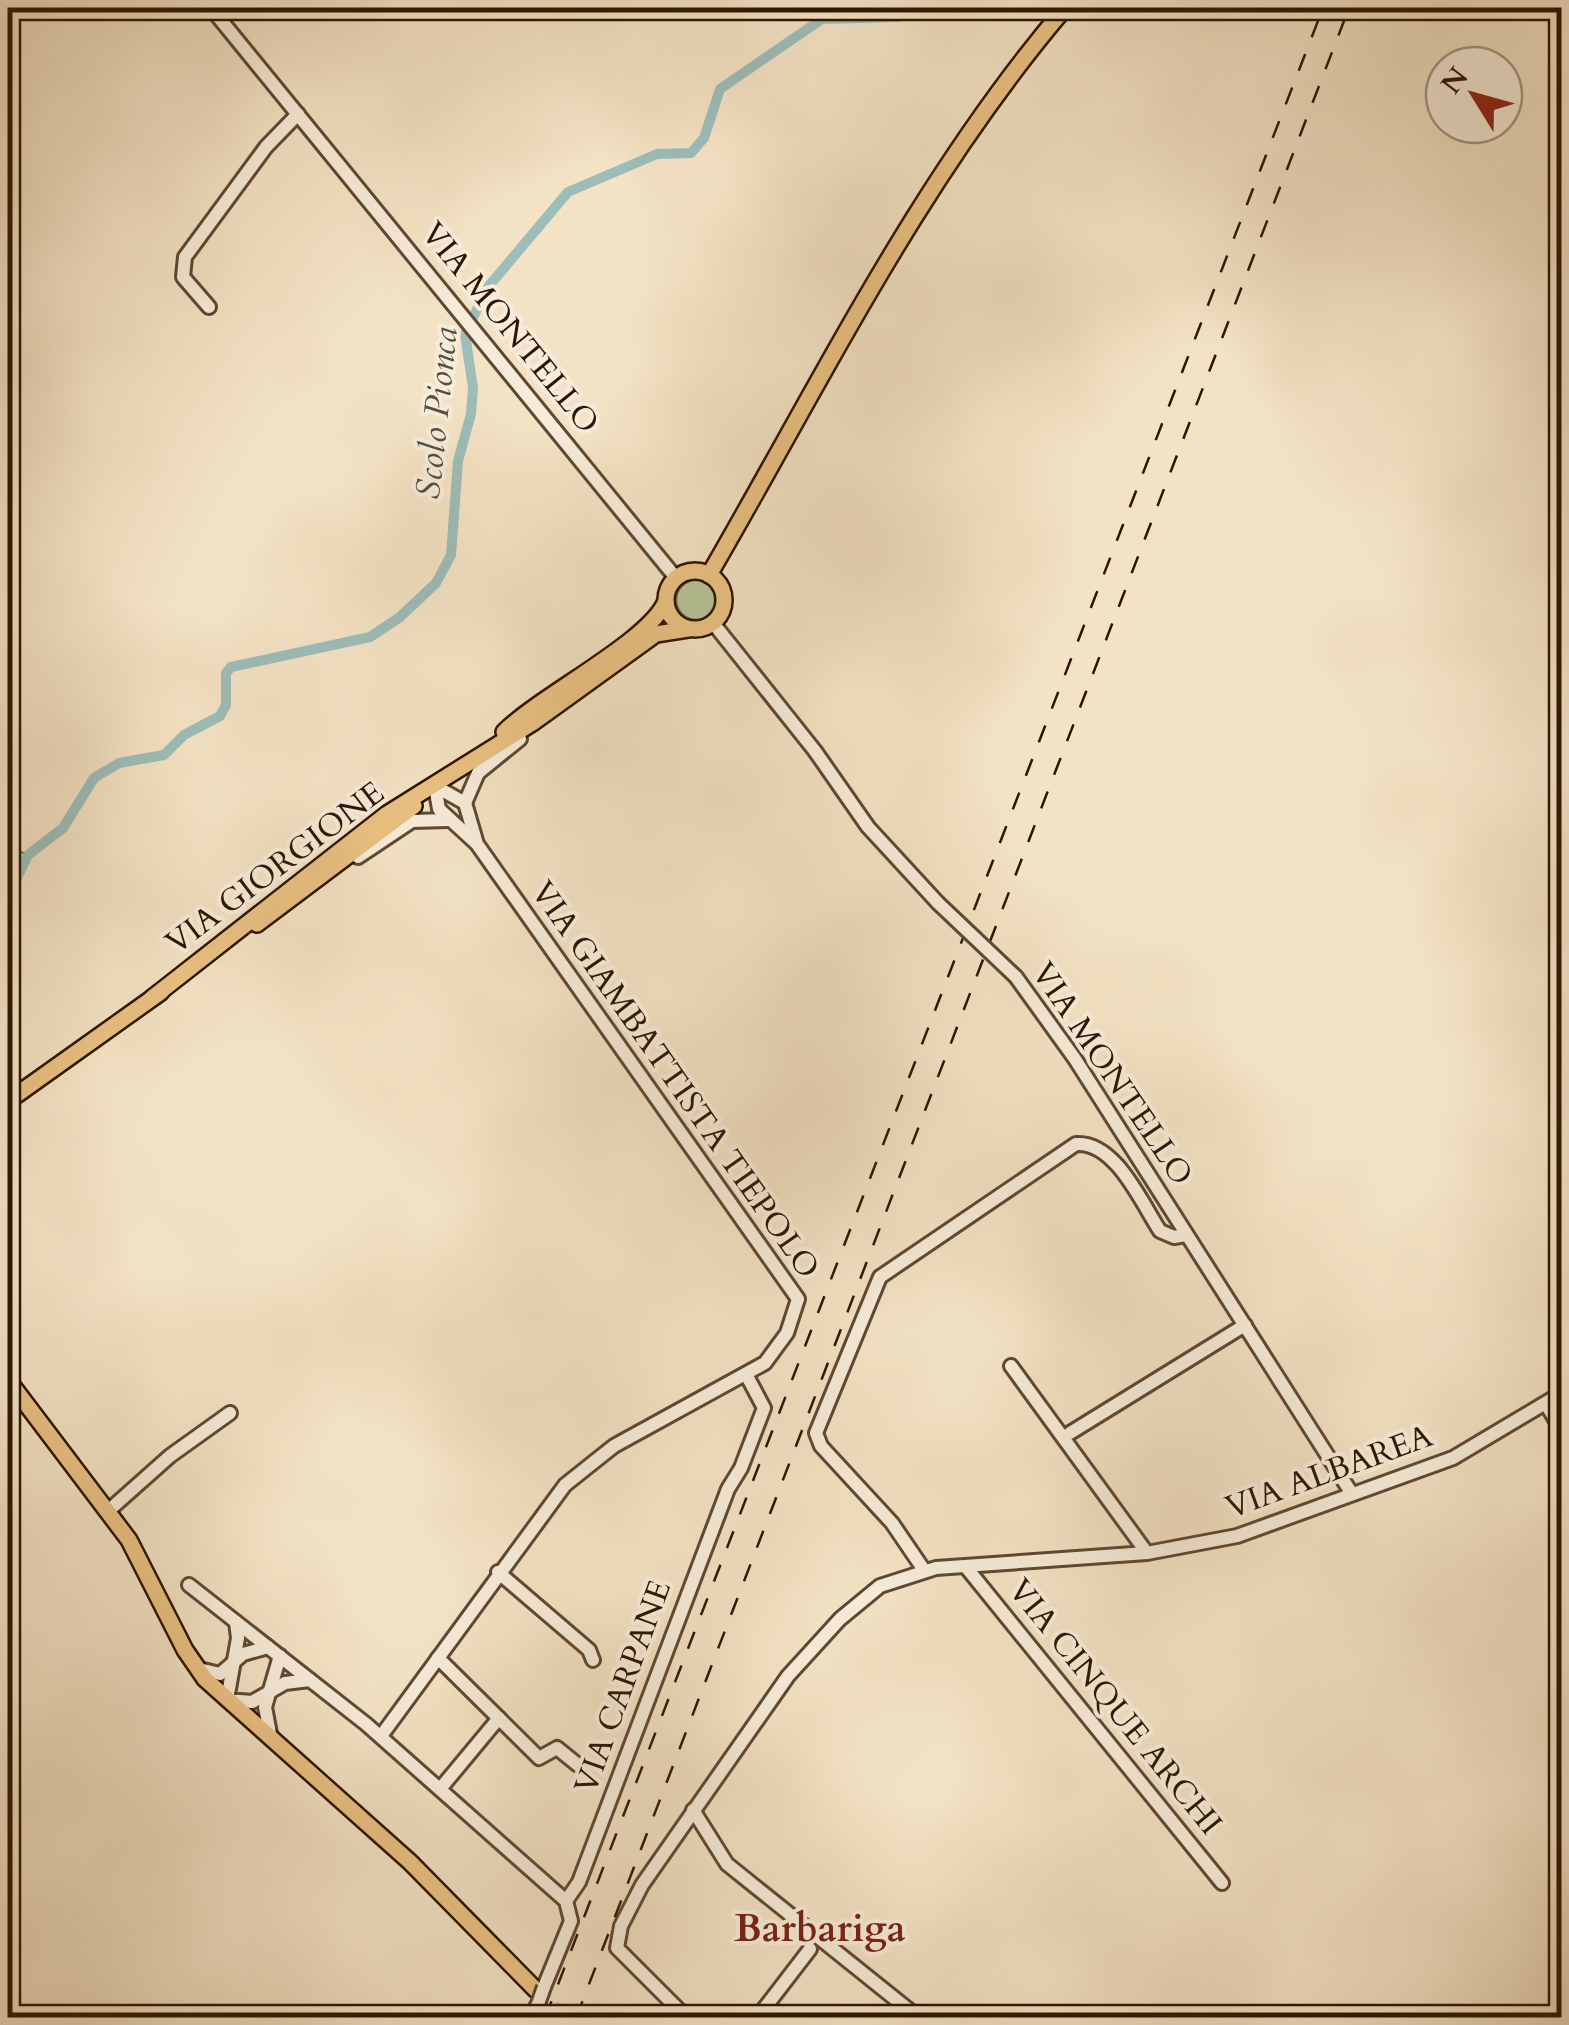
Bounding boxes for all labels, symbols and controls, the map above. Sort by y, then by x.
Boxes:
north arrow [1424,45,1524,145]
text: N [1432,59,1477,102]
street label: VIA MONTELLO [411,213,609,443]
water label: Scolo Pionca [404,325,470,501]
street label: VIA GIORGIONE [157,771,393,965]
street label: VIA GIAMBATTISTA TIEPOLO [520,872,830,1288]
street label: VIA MONTELLO [1021,954,1203,1194]
street label: VIA ALBAREA [1219,1414,1439,1530]
street label: VIA CINQUE ARCHI [998,1570,1232,1844]
street label: VIA CARPANE [564,1574,682,1800]
district label: Barbariga [734,1903,906,1955]

